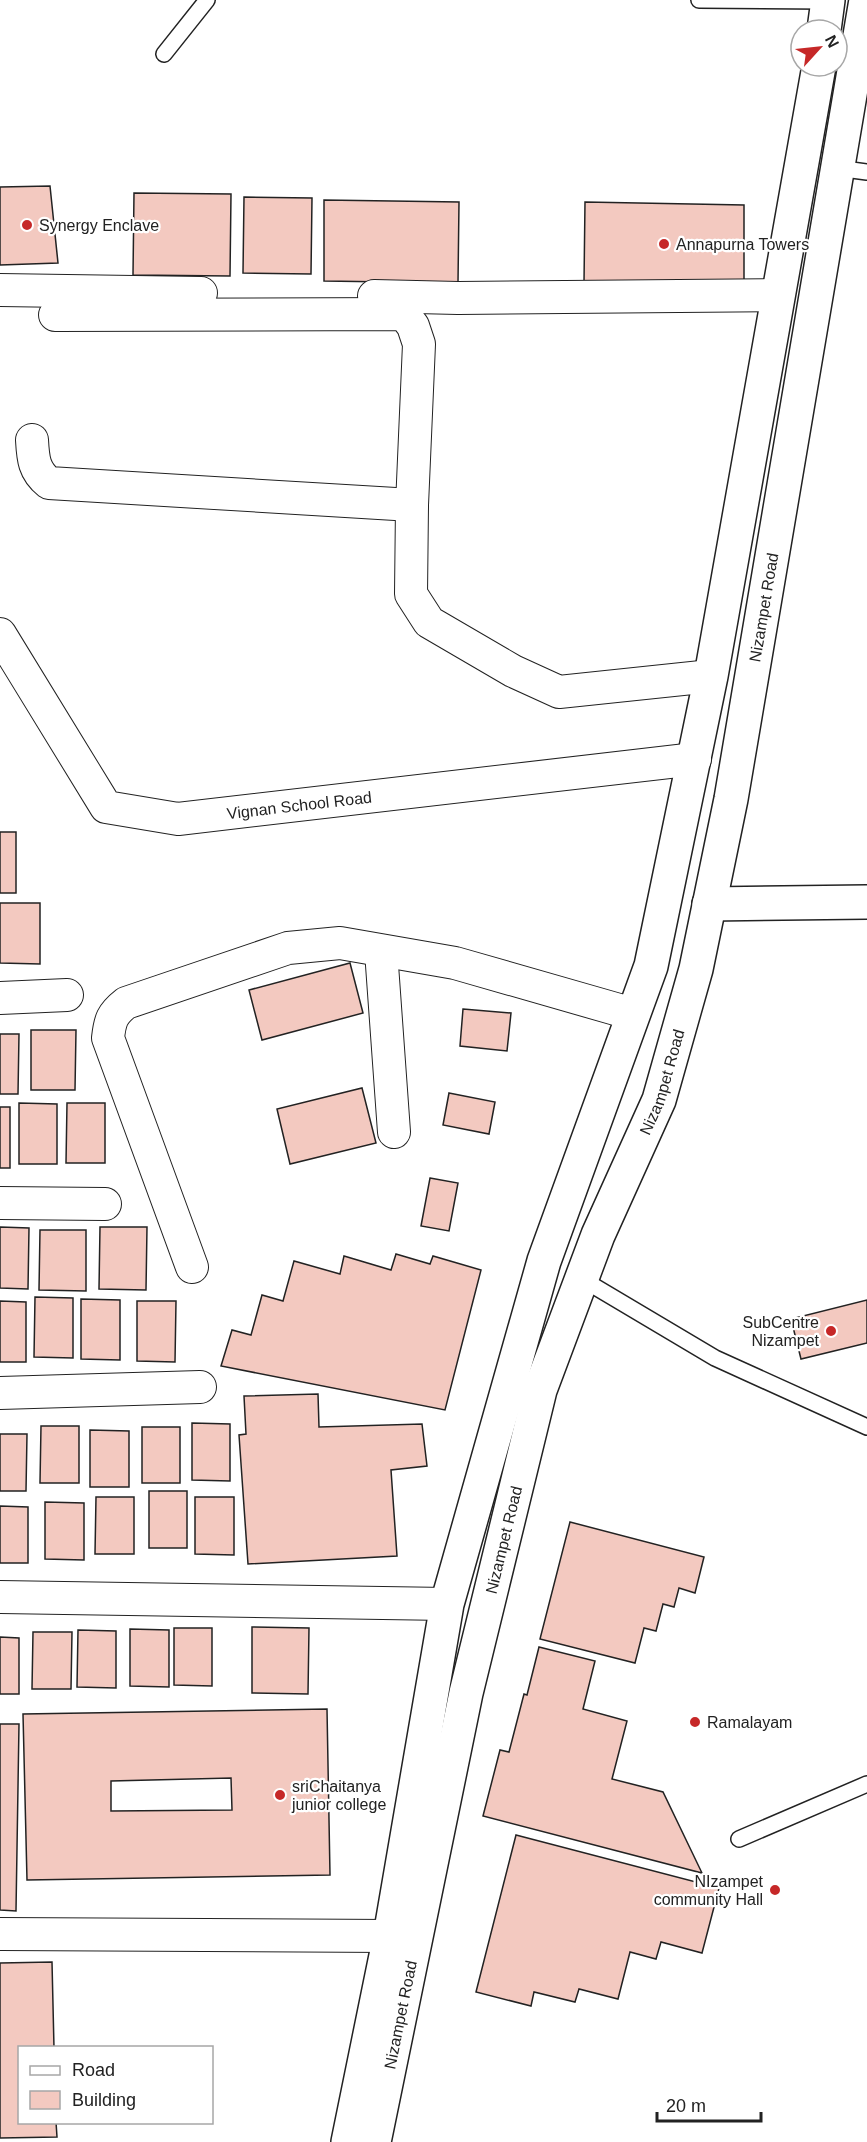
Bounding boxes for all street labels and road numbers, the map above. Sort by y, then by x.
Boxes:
street label: Nizampet Road [746,552,781,663]
street label: Vignan School Road [226,789,373,822]
street label: Nizampet Road [636,1027,688,1137]
street label: Nizampet Road [483,1484,525,1596]
street label: Nizampet Road [381,1959,420,2071]

